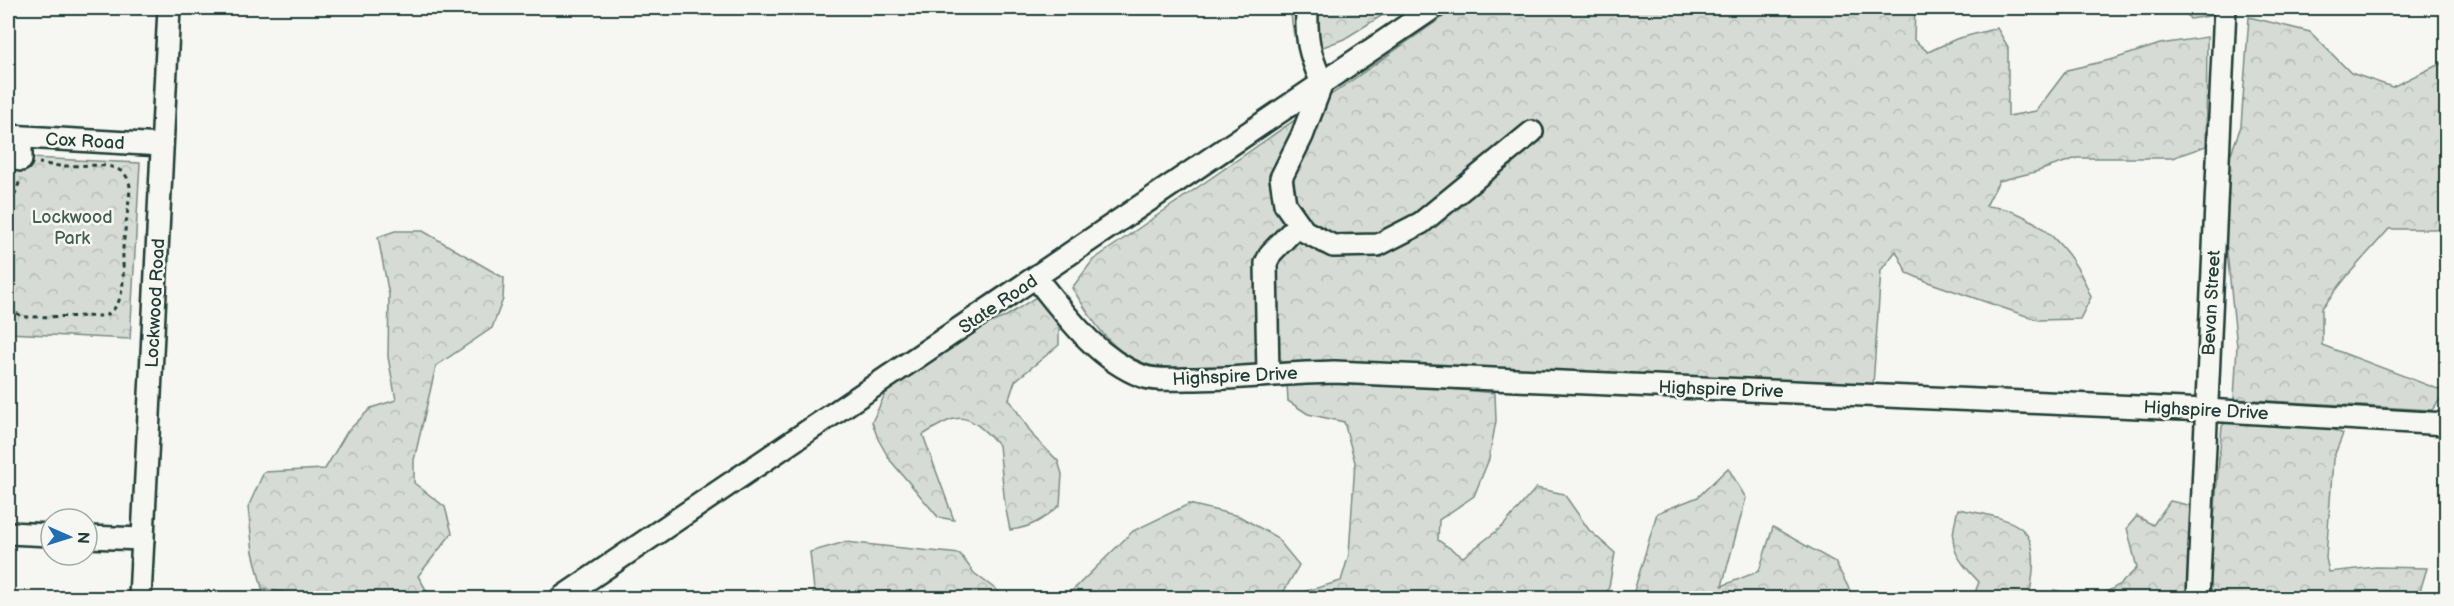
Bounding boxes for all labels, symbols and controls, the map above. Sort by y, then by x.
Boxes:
street label: Cox Road [45,129,125,154]
park label: Lockwood Park [31,207,113,249]
street label: Lockwood Road [142,238,169,368]
street label: Bevan Street [2198,249,2225,356]
street label: State Road [955,271,1042,338]
street label: Highspire Drive [1172,363,1298,390]
street label: Highspire Drive [1658,377,1784,402]
street label: Highspire Drive [2143,397,2269,424]
north arrow [39,507,99,567]
text: N [73,531,92,544]

